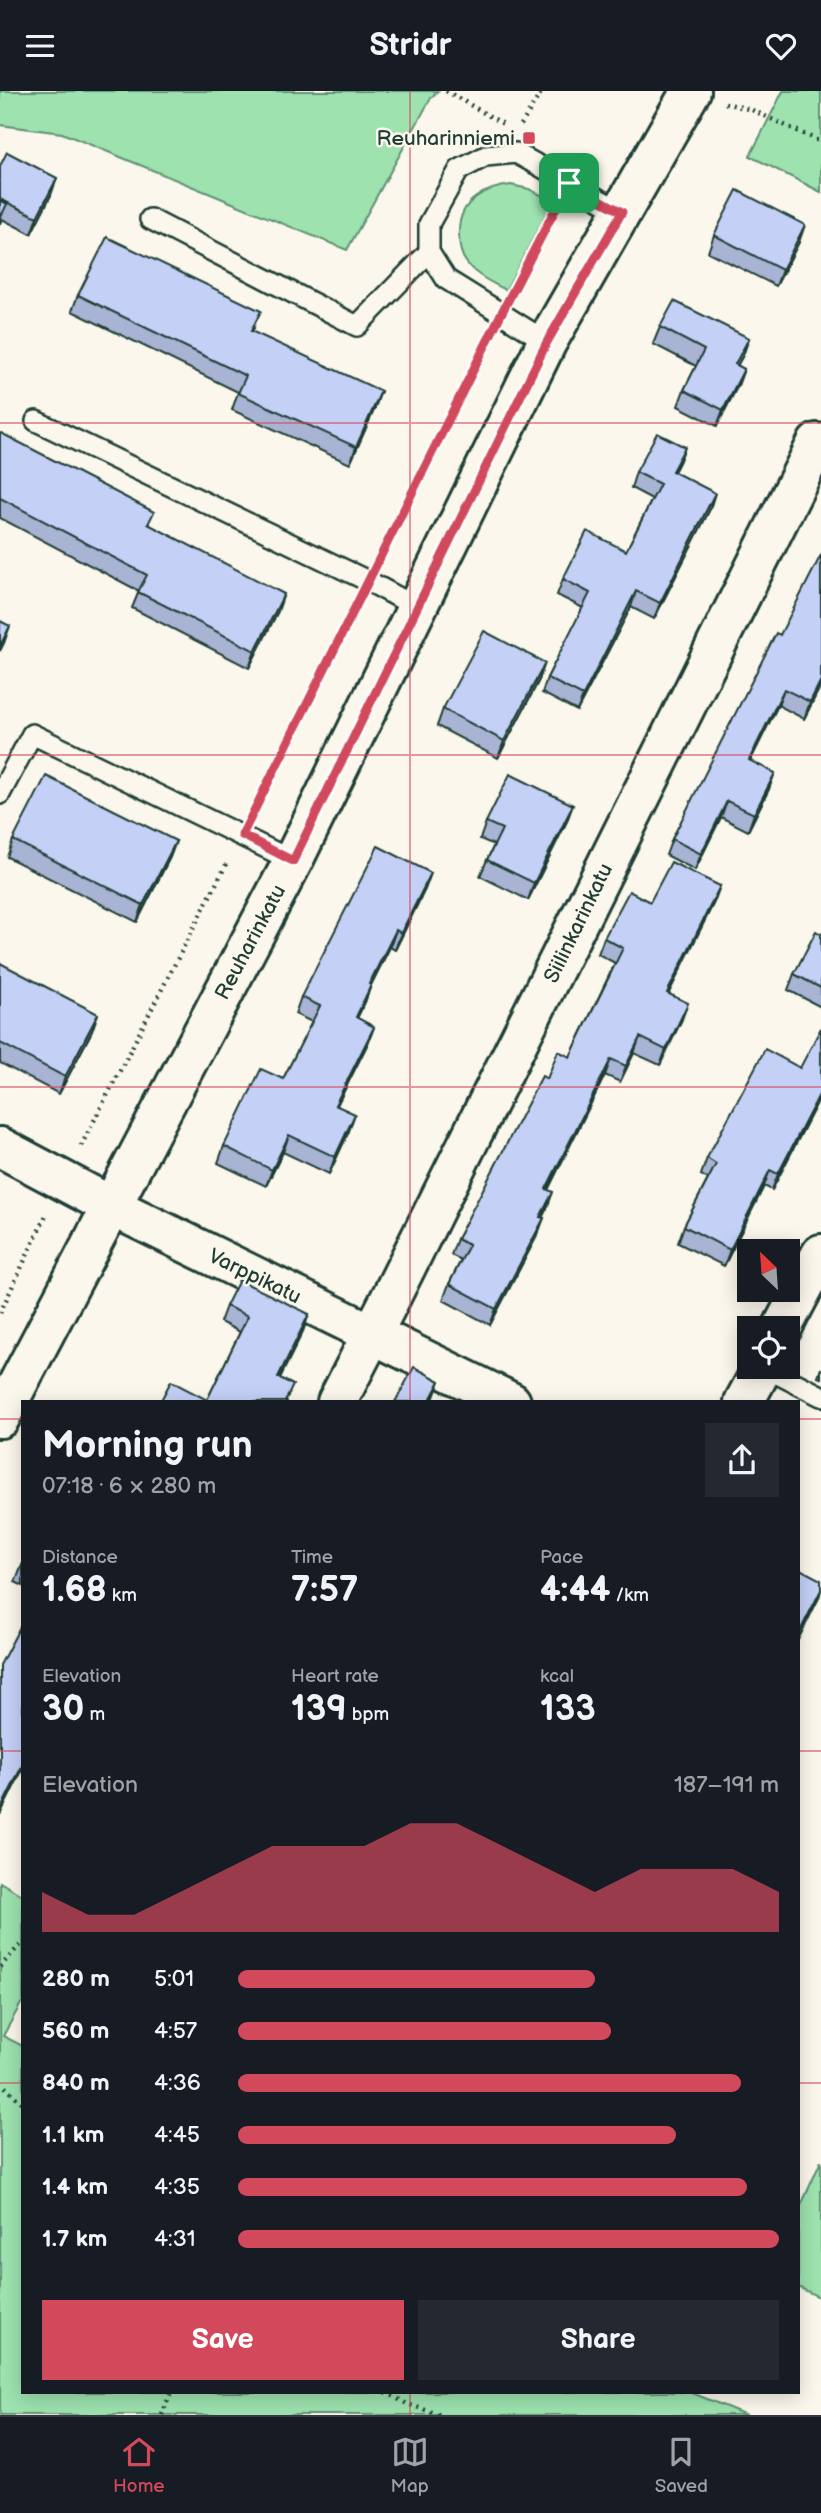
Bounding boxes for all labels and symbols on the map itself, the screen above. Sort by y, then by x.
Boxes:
place label: Reuharinniemi [377,126,515,151]
marker: Reuharinniemi [521,130,537,146]
pin [539,153,599,213]
street label: Siilinkarinkatu [539,859,618,987]
street label: Reuharinkatu [210,880,291,1004]
north arrow [737,1239,800,1302]
street label: Varppikatu [204,1243,305,1310]

